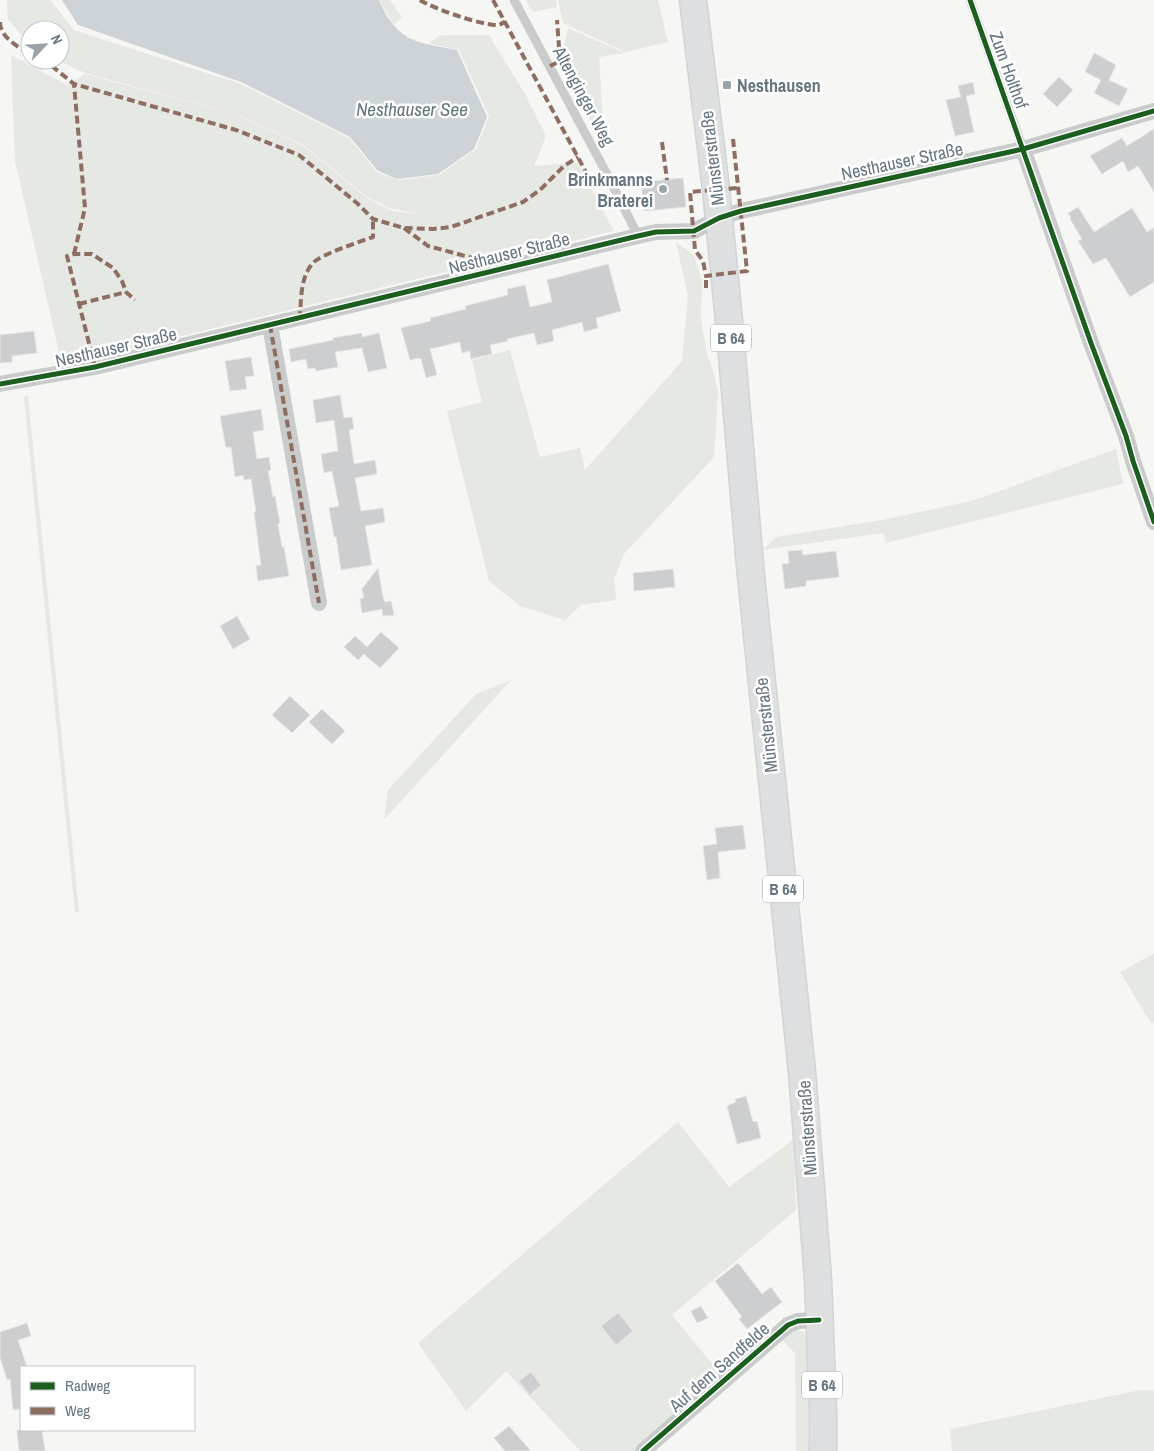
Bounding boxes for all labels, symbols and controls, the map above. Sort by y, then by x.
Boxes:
north arrow [20,20,70,70]
street label: Zum Holthof [984,28,1035,113]
text: N [47,32,67,47]
street label: Altenginger Weg [547,41,621,151]
place label: Nesthausen [737,73,821,98]
marker: Nesthausen [721,79,733,91]
water label: Nesthauser See [356,96,468,122]
street label: Münsterstraße [694,109,730,207]
street label: Nesthauser Straße [839,136,965,186]
place label: Brinkmanns Braterei [568,167,653,213]
marker: Brinkmanns Braterei [657,183,669,195]
street label: Nesthauser Straße [446,226,572,280]
street label: Nesthauser Straße [53,321,179,373]
road number: B 64 [711,324,751,352]
street label: Münsterstraße [749,676,783,774]
road number: B 64 [763,876,803,902]
street label: Münsterstraße [791,1080,823,1176]
street label: Auf dem Sandfelde [663,1316,775,1418]
legend [20,1366,195,1431]
road number: B 64 [802,1372,842,1398]
text: Radweg [65,1375,110,1396]
text: Weg [65,1400,90,1421]

